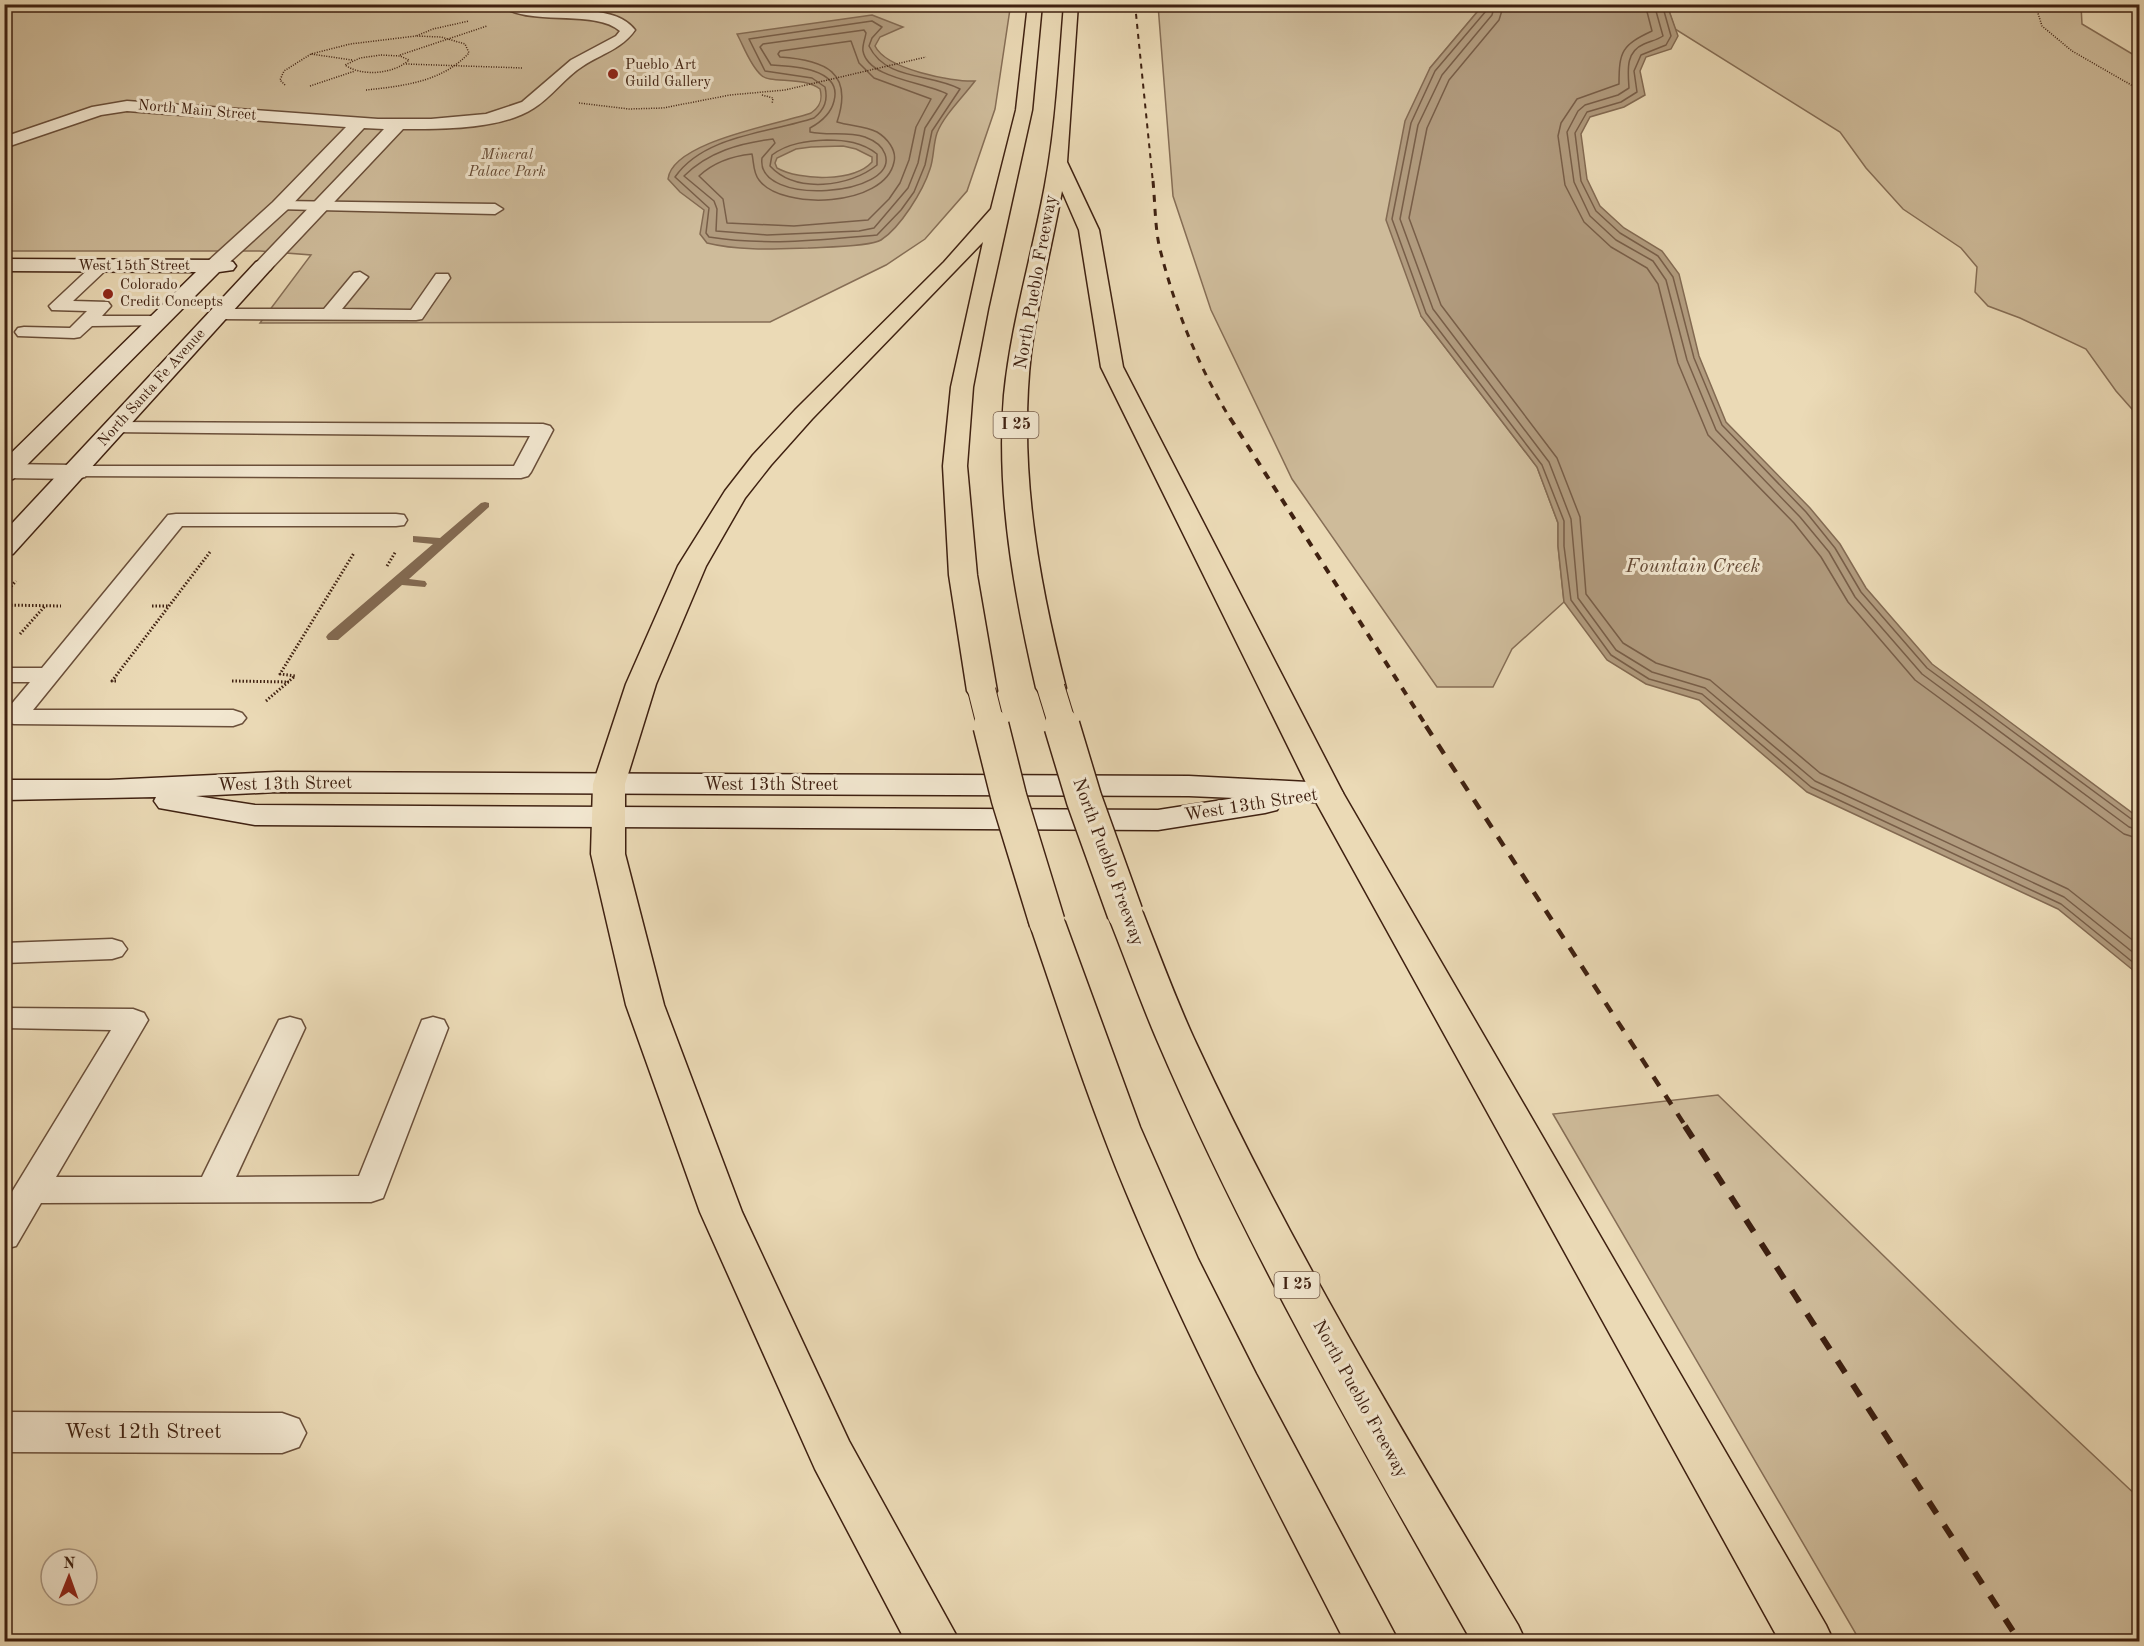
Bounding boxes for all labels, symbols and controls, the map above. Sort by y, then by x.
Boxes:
place label: Pueblo Art Guild Gallery [625,58,711,90]
marker: Pueblo Art Guild Gallery [606,67,620,81]
street label: North Main Street [137,98,257,124]
park label: Mineral Palace Park [467,148,546,180]
street label: North Pueblo Freeway [1012,193,1060,371]
street label: West 15th Street [78,259,190,274]
place label: Colorado Credit Concepts [120,278,223,310]
marker: Colorado Credit Concepts [101,287,115,301]
street label: North Santa Fe Avenue [95,326,209,450]
road number: I 25 [994,412,1038,438]
water label: Fountain Creek [1625,557,1761,577]
street label: West 13th Street [218,774,352,794]
street label: West 13th Street [704,776,838,794]
street label: North Pueblo Freeway [1069,776,1147,949]
street label: West 13th Street [1183,786,1319,824]
road number: I 25 [1274,1272,1320,1298]
street label: North Pueblo Freeway [1309,1317,1411,1481]
street label: West 12th Street [64,1422,222,1443]
north arrow [39,1547,99,1607]
text: N [63,1556,76,1572]

